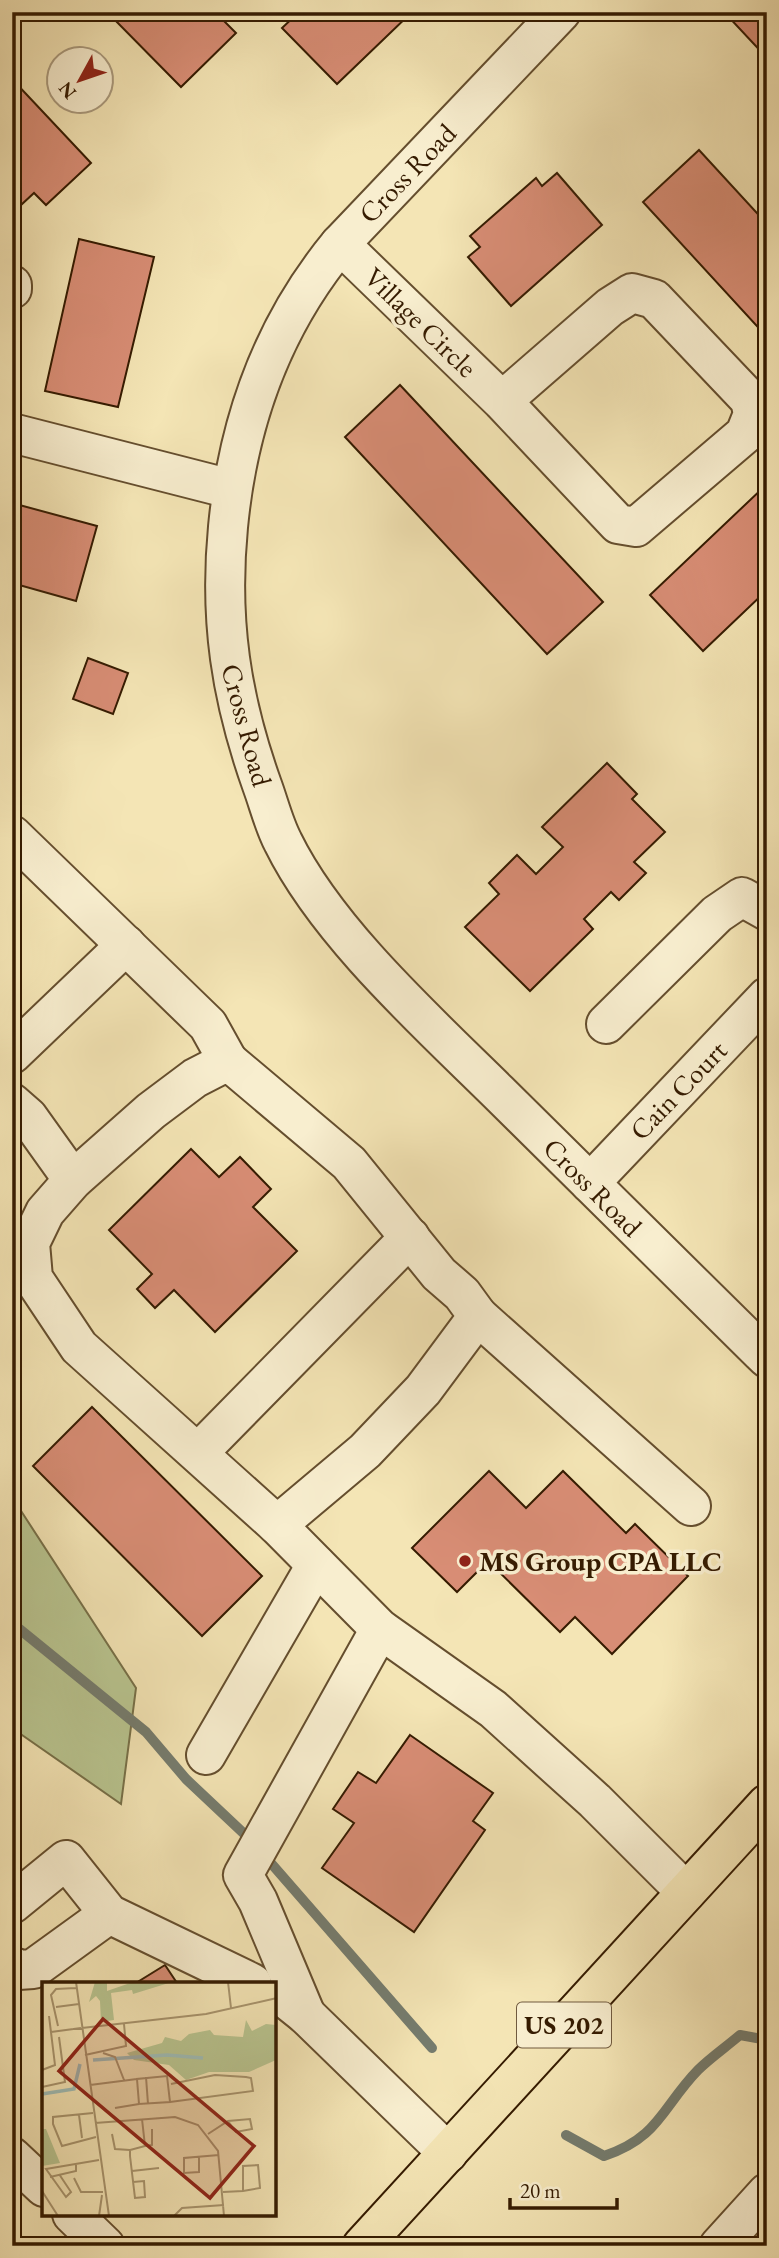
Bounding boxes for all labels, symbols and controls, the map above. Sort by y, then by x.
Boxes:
north arrow [46,46,116,116]
text: N [52,76,82,105]
street label: Cross Road [351,115,464,231]
street label: Village Circle [357,259,485,385]
street label: Cross Road [213,660,281,791]
street label: Cain Court [622,1032,734,1147]
street label: Cross Road [536,1130,651,1245]
place label: MS Group CPA LLC [479,1543,722,1579]
marker: MS Group CPA LLC [457,1553,473,1569]
inset map [42,1982,276,2216]
road number: US 202 [517,2002,611,2048]
scale bar [510,2167,616,2211]
text: 20 m [520,2177,561,2204]

